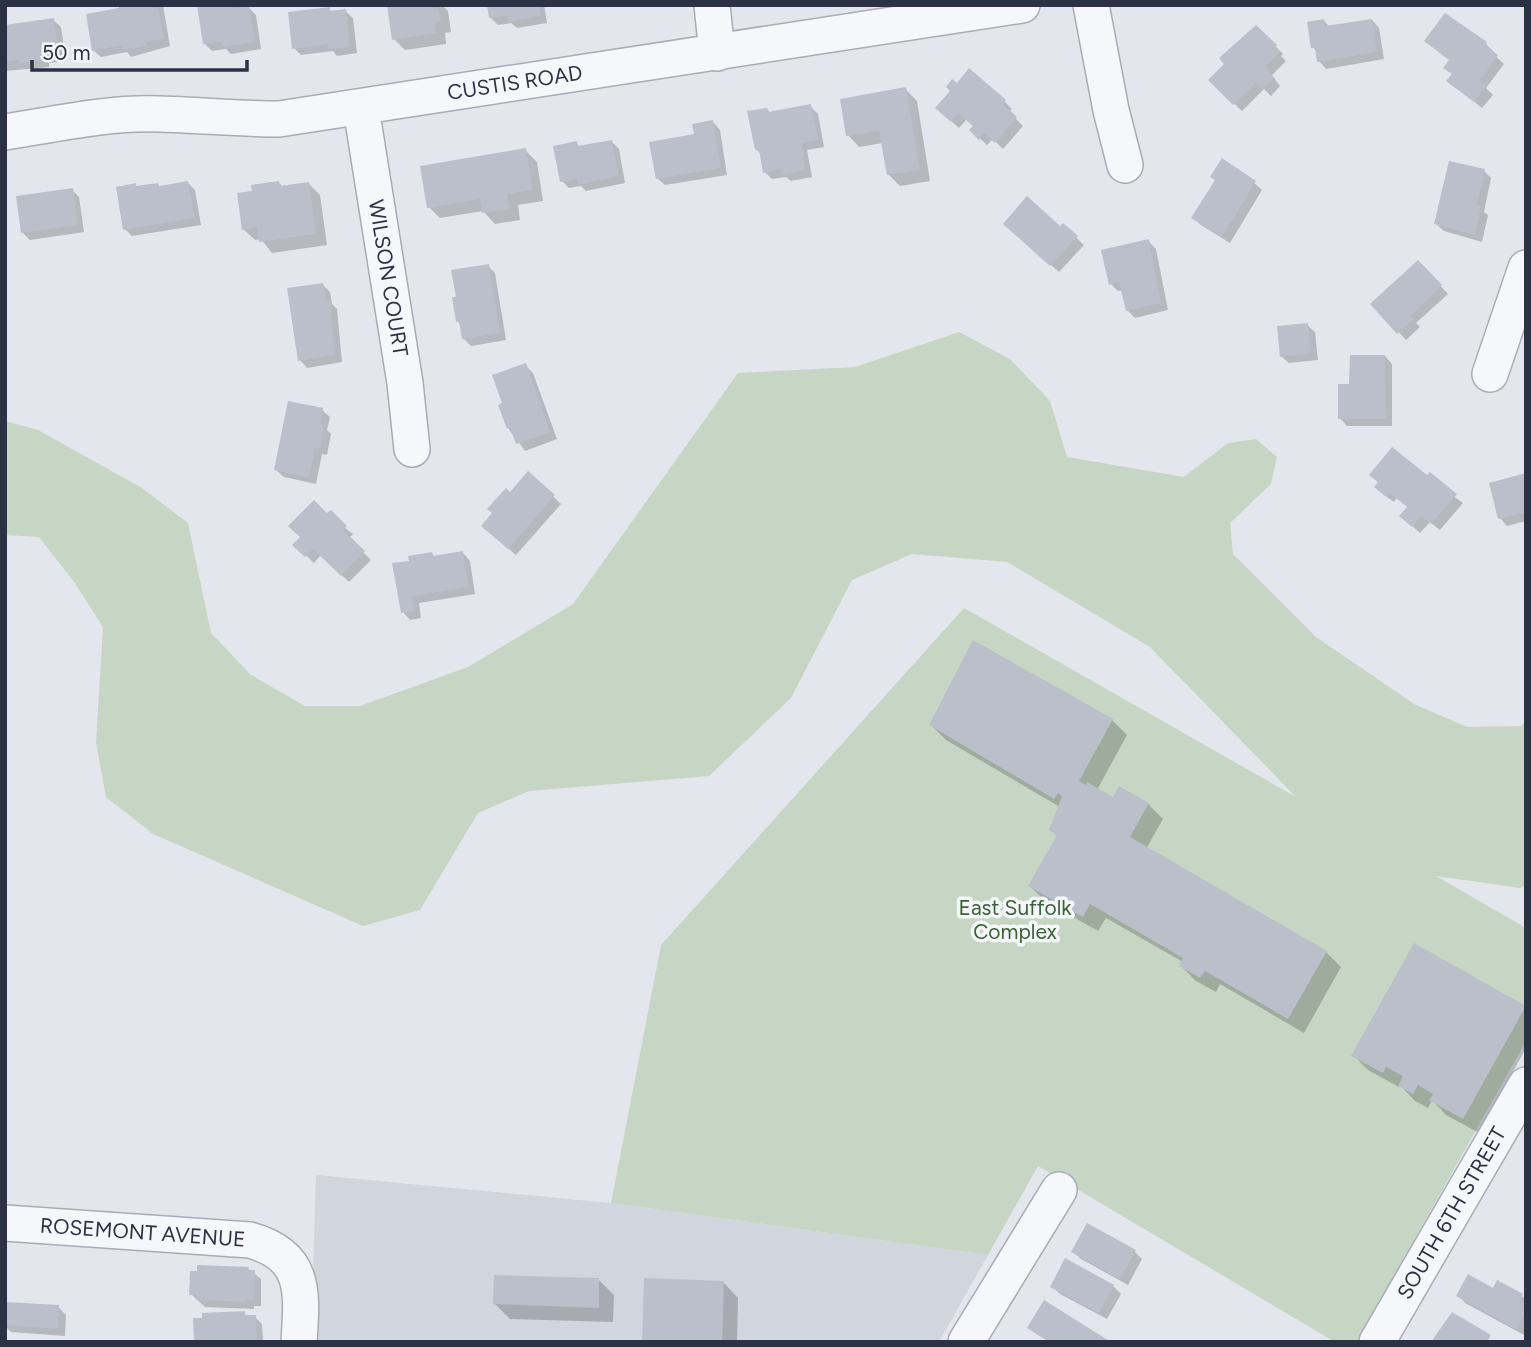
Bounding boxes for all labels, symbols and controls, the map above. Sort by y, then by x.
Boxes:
scale bar [32,28,247,72]
text: 50 m [42,40,91,65]
street label: CUSTIS ROAD [445,60,584,105]
street label: WILSON COURT [364,198,414,358]
park label: East Suffolk Complex [958,895,1072,944]
street label: SOUTH 6TH STREET [1392,1122,1511,1303]
street label: ROSEMONT AVENUE [39,1212,246,1252]

